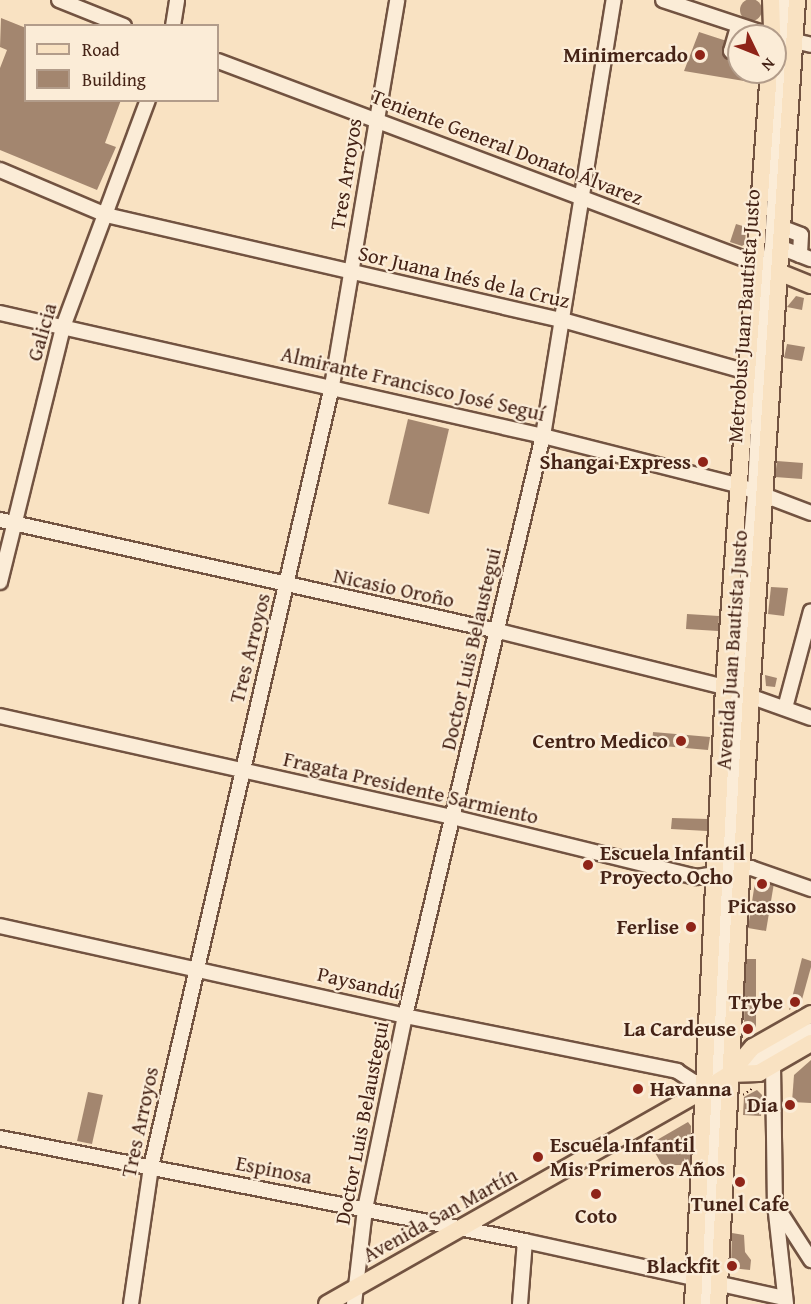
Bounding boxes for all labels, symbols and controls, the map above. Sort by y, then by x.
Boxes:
legend [24,24,219,102]
north arrow [727,24,787,84]
text: Road [82,36,120,63]
place label: Minimercado [563,42,688,68]
marker: Minimercado [693,48,707,62]
text: N [756,53,781,77]
text: Building [82,66,146,93]
street label: Teniente General Donato Álvarez [368,84,646,210]
street label: Tres Arroyos [325,116,367,232]
street label: Metrobus Juan Bautista Justo [723,188,765,444]
street label: Sor Juana Inés de la Cruz [356,240,572,314]
street label: Galicia [22,300,62,364]
street label: Almirante Francisco José Seguí [278,341,548,427]
place label: Shangai Express [539,449,691,475]
marker: Shangai Express [696,455,710,469]
street label: Avenida Juan Bautista Justo [711,529,753,771]
street label: Doctor Luis Belaustegui [435,545,507,753]
street label: Nicasio Oroño [331,563,457,613]
street label: Tres Arroyos [224,590,276,706]
place label: Centro Medico [533,728,668,754]
marker: Centro Medico [672,732,690,750]
street label: Fragata Presidente Sarmiento [281,746,541,830]
place label: Escuela Infantil Proyecto Ocho [600,840,745,890]
marker: Escuela Infantil Proyecto Ocho [581,858,595,872]
marker: Picasso [755,877,769,891]
place label: Picasso [728,893,796,919]
place label: Ferlise [617,914,679,940]
marker: Ferlise [684,920,698,934]
street label: Paysandú [315,961,403,1005]
place label: Trybe [728,989,783,1015]
marker: Trybe [788,995,802,1009]
place label: La Cardeuse [624,1016,736,1042]
street label: Doctor Luis Belaustegui [330,1019,394,1227]
marker: La Cardeuse [741,1022,755,1036]
street label: Tres Arroyos [116,1064,164,1180]
place label: Havanna [650,1076,732,1102]
marker: Havanna [631,1082,645,1096]
place label: Dia [747,1092,778,1118]
marker: Dia [783,1098,797,1112]
place label: Escuela Infantil Mis Primeros Años [550,1132,725,1182]
street label: Espinosa [234,1150,314,1190]
marker: Escuela Infantil Mis Primeros Años [531,1150,545,1164]
street label: Avenida San Martín [358,1162,522,1268]
marker: Tunel Cafe [733,1175,747,1189]
marker: Coto [589,1187,603,1201]
place label: Tunel Cafe [691,1191,789,1217]
place label: Coto [575,1203,617,1229]
place label: Blackfit [647,1253,720,1279]
marker: Blackfit [725,1259,739,1273]

